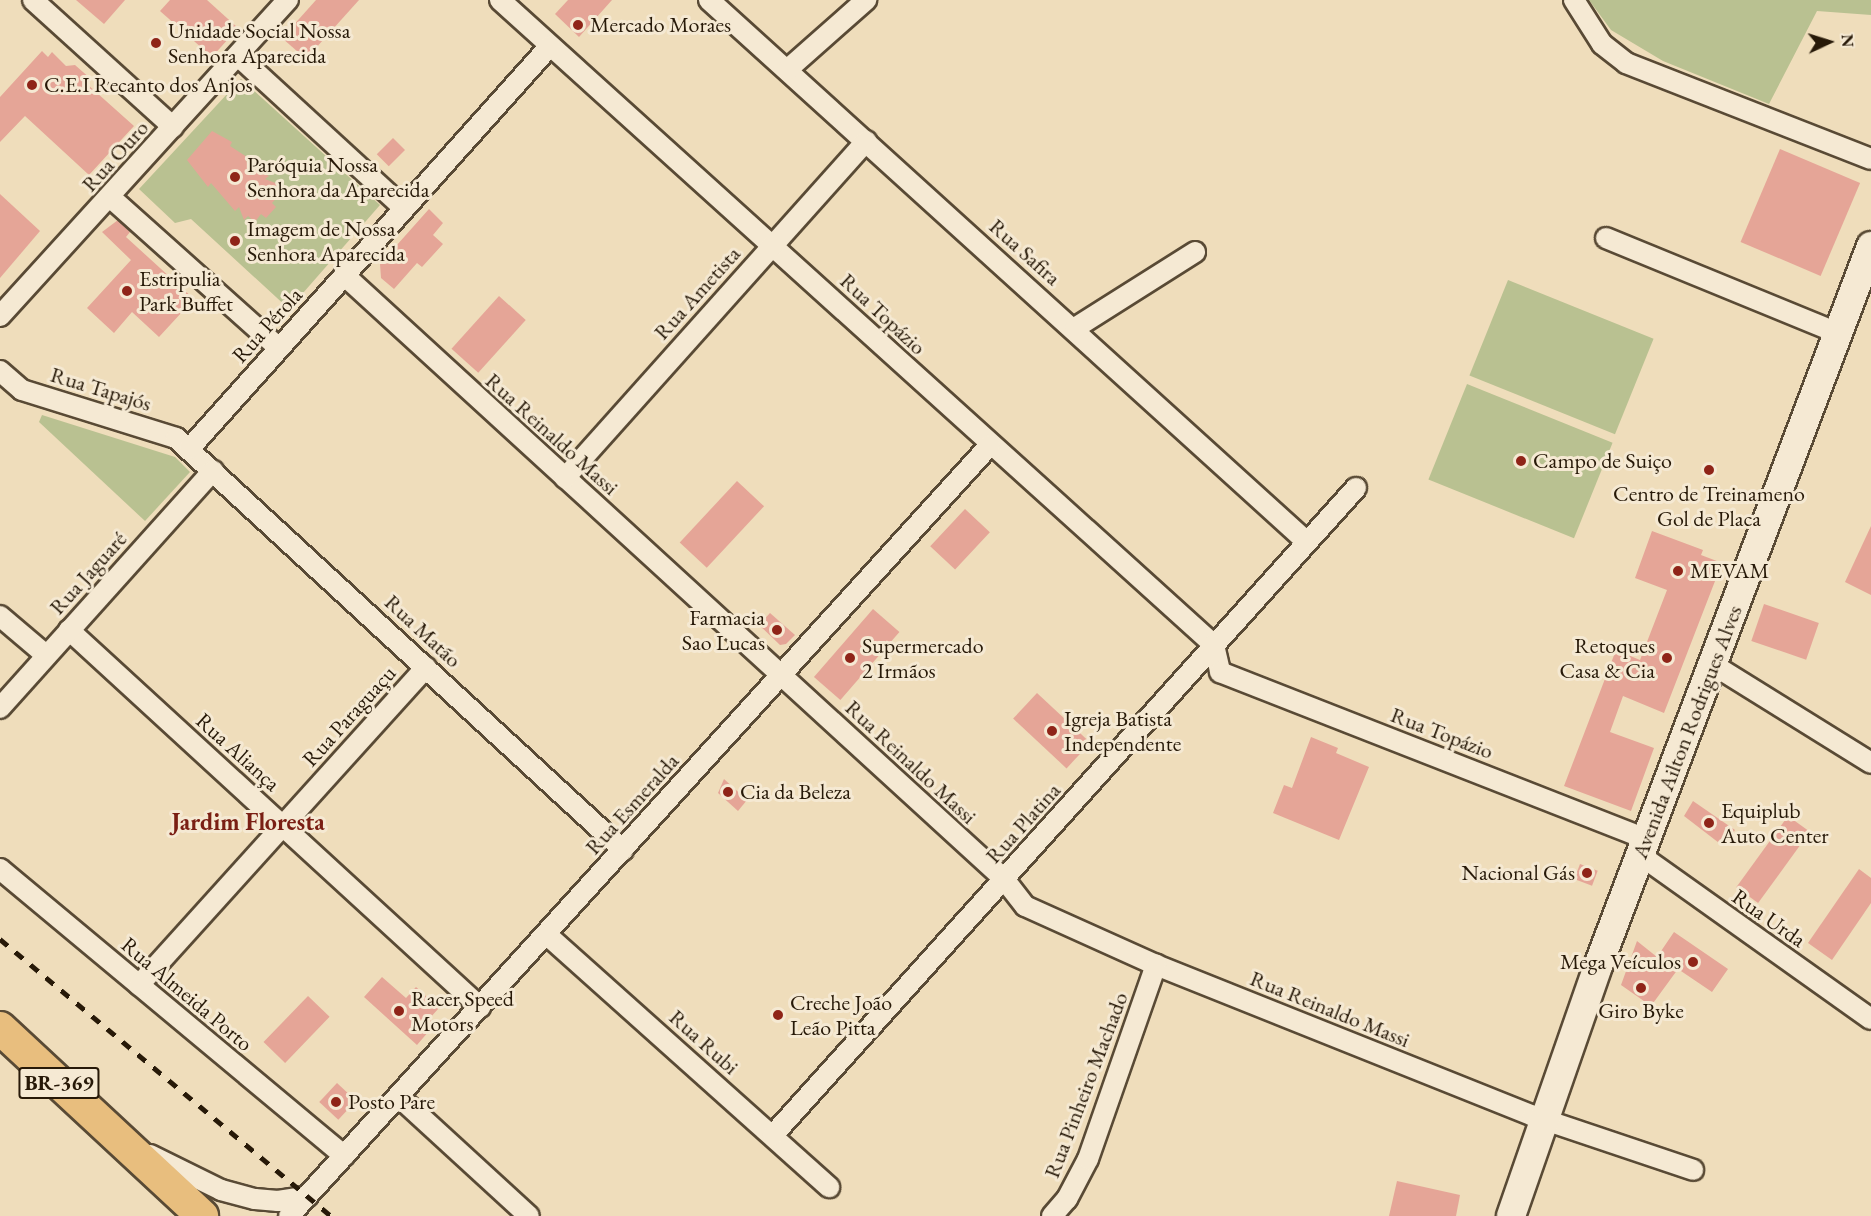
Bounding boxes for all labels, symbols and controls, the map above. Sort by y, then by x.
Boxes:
place label: Mercado Moraes [590,12,731,38]
north arrow [1799,12,1859,72]
place label: Unidade Social Nossa Senhora Aparecida [168,17,350,68]
marker: Mercado Moraes [571,18,585,32]
text: N [1837,34,1858,48]
marker: Unidade Social Nossa Senhora Aparecida [149,36,163,50]
place label: C.E.I Recanto dos Anjos [44,72,253,98]
marker: C.E.I Recanto dos Anjos [25,78,39,92]
street label: Rua Ouro [76,115,154,197]
place label: Paróquia Nossa Senhora da Aparecida [247,151,429,202]
marker: Paróquia Nossa Senhora da Aparecida [228,170,242,184]
street label: Rua Safira [984,213,1066,291]
place label: Imagem de Nossa Senhora Aparecida [247,215,405,266]
marker: Imagem de Nossa Senhora Aparecida [228,234,242,248]
street label: Rua Ametista [648,241,746,345]
place label: Estripulia Park Buffet [139,265,233,316]
street label: Rua Topázio [835,268,931,360]
street label: Rua Pérola [226,282,308,368]
marker: Estripulia Park Buffet [120,284,134,298]
street label: Rua Tapajós [47,361,155,417]
street label: Rua Reinaldo Massi [480,367,624,501]
place label: Campo de Suiço [1533,448,1672,474]
marker: Campo de Suiço [1514,454,1528,468]
marker: Centro de Treinameno Gol de Placa [1702,463,1716,477]
place label: Centro de Treinameno Gol de Placa [1613,480,1805,532]
street label: Rua Jaguaré [44,526,132,620]
place label: MEVAM [1690,558,1769,584]
marker: MEVAM [1671,564,1685,578]
street label: Rua Matão [379,589,467,673]
street label: Avenida Ailton Rodrigues Alves [1626,602,1748,862]
place label: Farmacia Sao Lucas [682,604,765,656]
marker: Farmacia Sao Lucas [770,623,784,637]
place label: Supermercado 2 Irmãos [862,632,984,684]
place label: Retoques Casa & Cia [1559,632,1655,684]
marker: Supermercado 2 Irmãos [843,651,857,665]
marker: Retoques Casa & Cia [1660,651,1674,665]
street label: Rua Paraguaçu [297,660,401,772]
street label: Rua Reinaldo Massi [840,694,982,830]
street label: Rua Topázio [1387,701,1497,765]
place label: Igreja Batista Independente [1064,705,1181,756]
street label: Rua Aliança [190,707,286,797]
marker: Igreja Batista Independente [1045,724,1059,738]
street label: Rua Esmeralda [580,748,684,860]
street label: Rua Platina [980,777,1066,869]
place label: Cia da Beleza [740,779,851,805]
marker: Cia da Beleza [721,785,735,799]
place label: Equiplub Auto Center [1721,797,1829,848]
district label: Jardim Floresta [171,808,325,836]
marker: Equiplub Auto Center [1702,816,1716,830]
place label: Nacional Gás [1462,860,1575,886]
marker: Nacional Gás [1580,866,1594,880]
street label: Rua Urda [1727,883,1811,953]
street label: Rua Almeida Porto [116,931,258,1057]
place label: Mega Veículos [1560,949,1681,975]
marker: Mega Veículos [1686,955,1700,969]
street label: Rua Reinaldo Massi [1246,965,1414,1053]
marker: Giro Byke [1634,981,1648,995]
place label: Racer Speed Motors [411,985,514,1036]
street label: Rua Pinheiro Machado [1038,988,1134,1182]
place label: Creche João Leão Pitta [790,989,892,1040]
place label: Giro Byke [1598,998,1684,1024]
marker: Racer Speed Motors [392,1004,406,1018]
street label: Rua Rubi [664,1004,744,1080]
marker: Creche João Leão Pitta [771,1008,785,1022]
road number: BR-369 [17,1065,101,1101]
place label: Posto Pare [348,1089,435,1115]
marker: Posto Pare [329,1095,343,1109]

